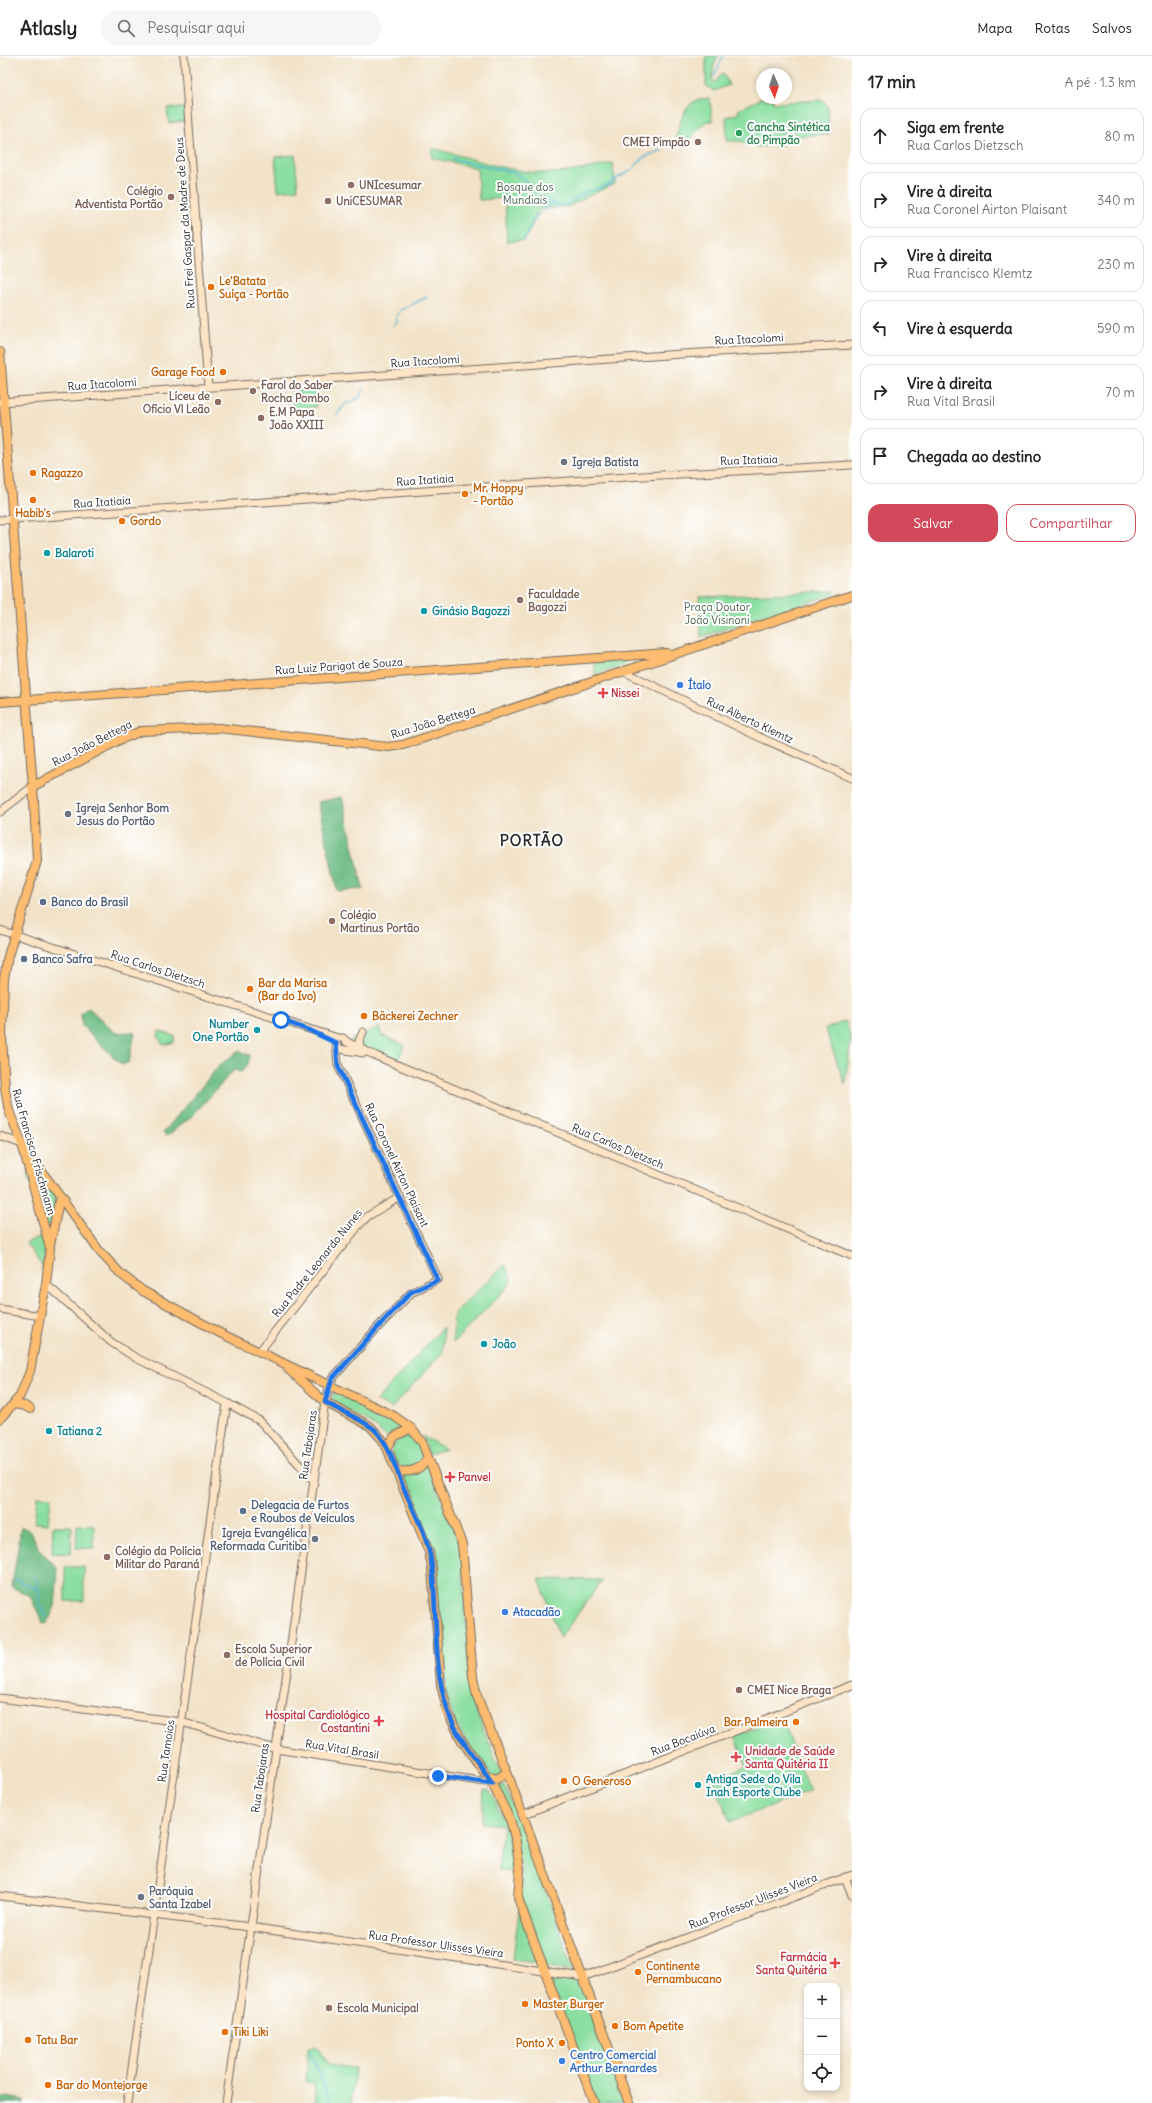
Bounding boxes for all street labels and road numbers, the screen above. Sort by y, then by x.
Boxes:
street label: Rua Frei Gaspar da Madre de Deus [172,137,198,309]
street label: Rua Itacolomi [714,330,784,348]
street label: Rua Itacolomi [390,352,460,370]
street label: Rua Itacolomi [67,375,137,393]
street label: Rua Itatiaia [720,452,778,468]
street label: Rua Itatiaia [396,471,454,489]
street label: Rua Itatiaia [73,493,131,511]
street label: Rua Luiz Parigot de Souza [275,655,403,677]
street label: Rua Alberto Klemtz [704,694,796,746]
street label: Rua João Bettega [389,702,477,742]
street label: Rua João Bettega [50,717,134,769]
street label: Rua Carlos Dietzsch [109,947,207,991]
street label: Rua Francisco Frischmann [9,1087,59,1217]
street label: Rua Coronel Airton Plaisant [362,1101,432,1230]
street label: Rua Carlos Dietzsch [570,1120,666,1172]
street label: Rua Padre Leonardo Nunes [269,1206,365,1320]
street label: Rua Tabajaras [296,1409,320,1481]
street label: Rua Tamoios [155,1719,177,1783]
street label: Rua Bocaiúva [649,1721,717,1759]
street label: Rua Vital Brasil [304,1736,380,1762]
street label: Rua Tabajaras [248,1742,272,1814]
street label: Rua Professor Ulisses Vieira [687,1870,819,1932]
street label: Rua Professor Ulisses Vieira [368,1928,504,1960]

